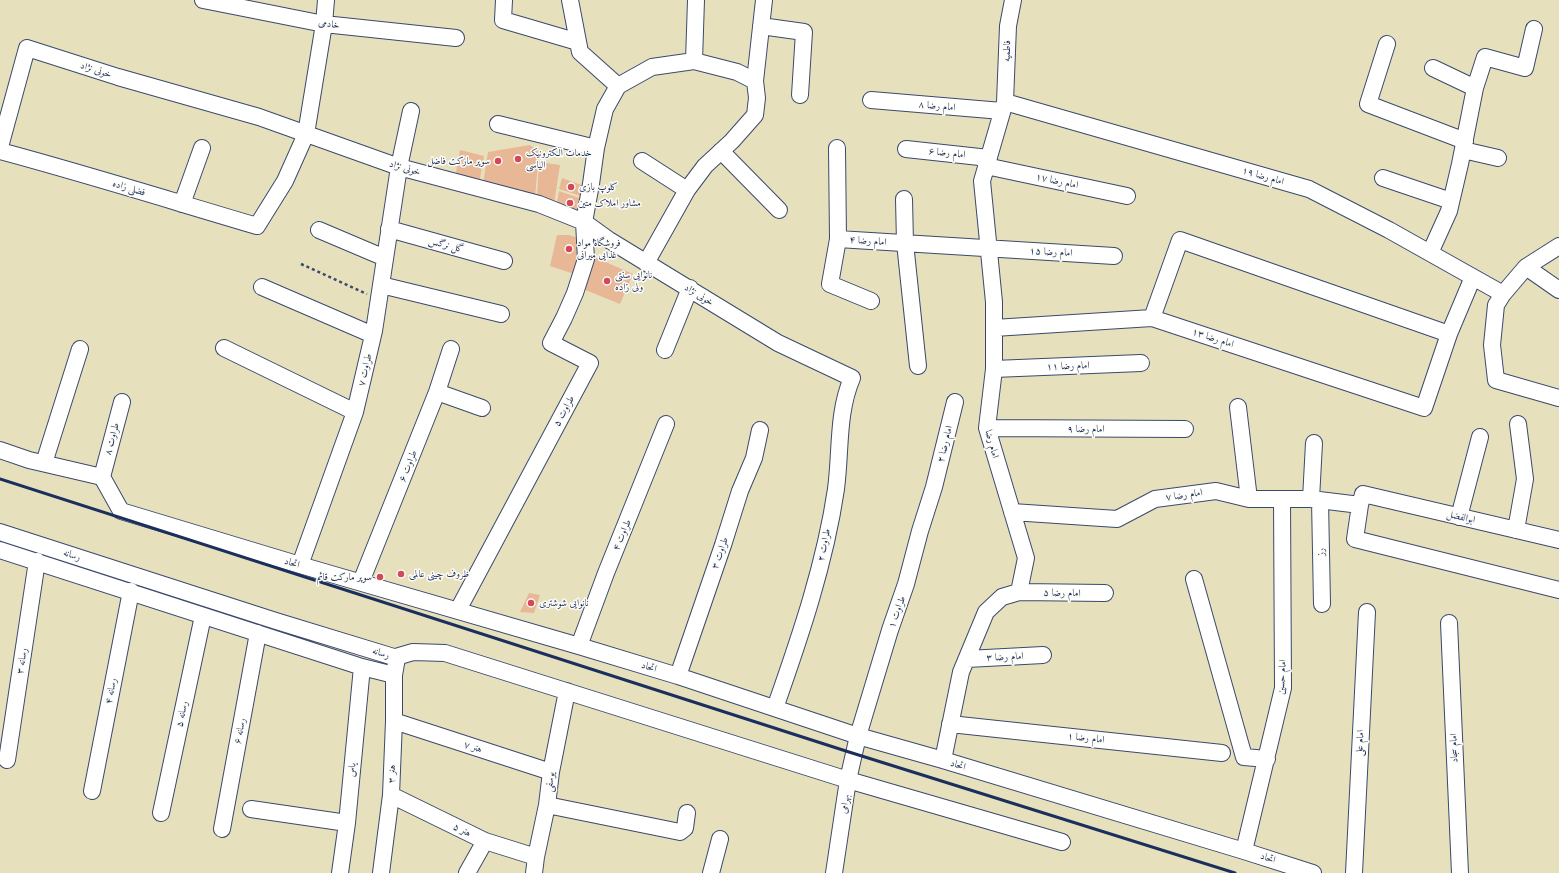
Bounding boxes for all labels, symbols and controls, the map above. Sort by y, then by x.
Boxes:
street label: خادمی [318,17,340,31]
street label: فاطمیه [1001,40,1013,62]
street label: خونی نژاد [79,59,113,81]
street label: امام رضا ۸ [918,98,956,114]
street label: امام رضا ۶ [928,145,966,161]
place label: خدمات الکترونیک الیاسی [526,147,592,170]
marker: خدمات الکترونیک الیاسی [513,154,523,164]
place label: سوپر مارکت فاضل [427,155,490,167]
marker: سوپر مارکت فاضل [493,156,503,166]
street label: خونی نژاد [388,158,422,178]
street label: امام رضا ۱۹ [1241,164,1285,188]
street label: امام رضا ۱۷ [1035,171,1079,191]
street label: فضلی زاده [111,177,147,199]
place label: کلوپ بازی [579,181,618,193]
marker: کلوپ بازی [566,182,576,192]
place label: مشاور املاک متین [578,197,641,209]
marker: مشاور املاک متین [565,198,575,208]
street label: امام رضا ۴ [849,234,887,248]
street label: گل نرگس [427,235,465,255]
place label: فروشگاه مواد غذایی میرانی [577,237,621,260]
marker: فروشگاه مواد غذایی میرانی [564,244,574,254]
street label: امام رضا ۱۵ [1029,245,1073,259]
place label: نانوایی سنتی ولی زاده [615,269,652,292]
marker: نانوایی سنتی ولی زاده [602,276,612,286]
street label: خونی نژاد [682,281,716,309]
street label: امام رضا ۱۳ [1191,326,1235,350]
street label: طراوت ۷ [355,353,375,387]
street label: امام رضا ۱۱ [1046,359,1090,373]
street label: طراوت ۵ [551,394,577,428]
street label: طراوت ۸ [102,421,122,457]
street label: امام رضا ۹ [1067,423,1105,435]
street label: امام رضا ۲ [935,424,955,464]
street label: امام رضا [982,429,1002,459]
street label: طراوت ۶ [396,448,420,484]
street label: امام رضا ۷ [1165,486,1203,504]
street label: ابوالفضل [1446,508,1476,526]
street label: طراوت ۴ [610,517,634,553]
street label: طراوت ۲ [815,528,833,562]
street label: طراوت ۳ [709,535,731,571]
street label: رسانه [62,547,82,563]
street label: رز [1315,548,1327,556]
street label: اتحاد [283,555,301,571]
place label: ظروف چینی عالمی [409,568,469,580]
marker: ظروف چینی عالمی [396,569,406,579]
place label: سوپر مارکت قائم [317,571,372,583]
marker: سوپر مارکت قائم [375,572,385,582]
street label: امام رضا ۵ [1043,587,1081,599]
street label: طراوت ۱ [886,594,908,630]
place label: نانوایی شوشتری [539,597,589,609]
marker: نانوایی شوشتری [526,598,536,608]
street label: رسانه [371,645,391,661]
street label: رسانه ۳ [14,647,30,675]
street label: امام رضا ۳ [986,650,1024,664]
street label: اتحاد [640,659,658,675]
street label: امام حسین [1275,659,1289,695]
street label: رسانه ۴ [103,677,119,705]
street label: رسانه ۵ [173,700,191,728]
street label: رسانه ۶ [232,717,248,745]
street label: امام رضا ۱ [1067,730,1105,746]
street label: امام علی [1353,730,1367,756]
street label: امام سجاد [1447,733,1461,763]
street label: هنر ۷ [462,738,484,756]
street label: اتحاد [949,757,967,773]
street label: یاس [345,762,359,778]
street label: هنر ۳ [386,765,398,783]
street label: یوسفی [543,771,557,793]
street label: بهرامی [838,793,852,815]
street label: هنر ۵ [451,821,473,839]
street label: اتحاد [1259,850,1277,866]

